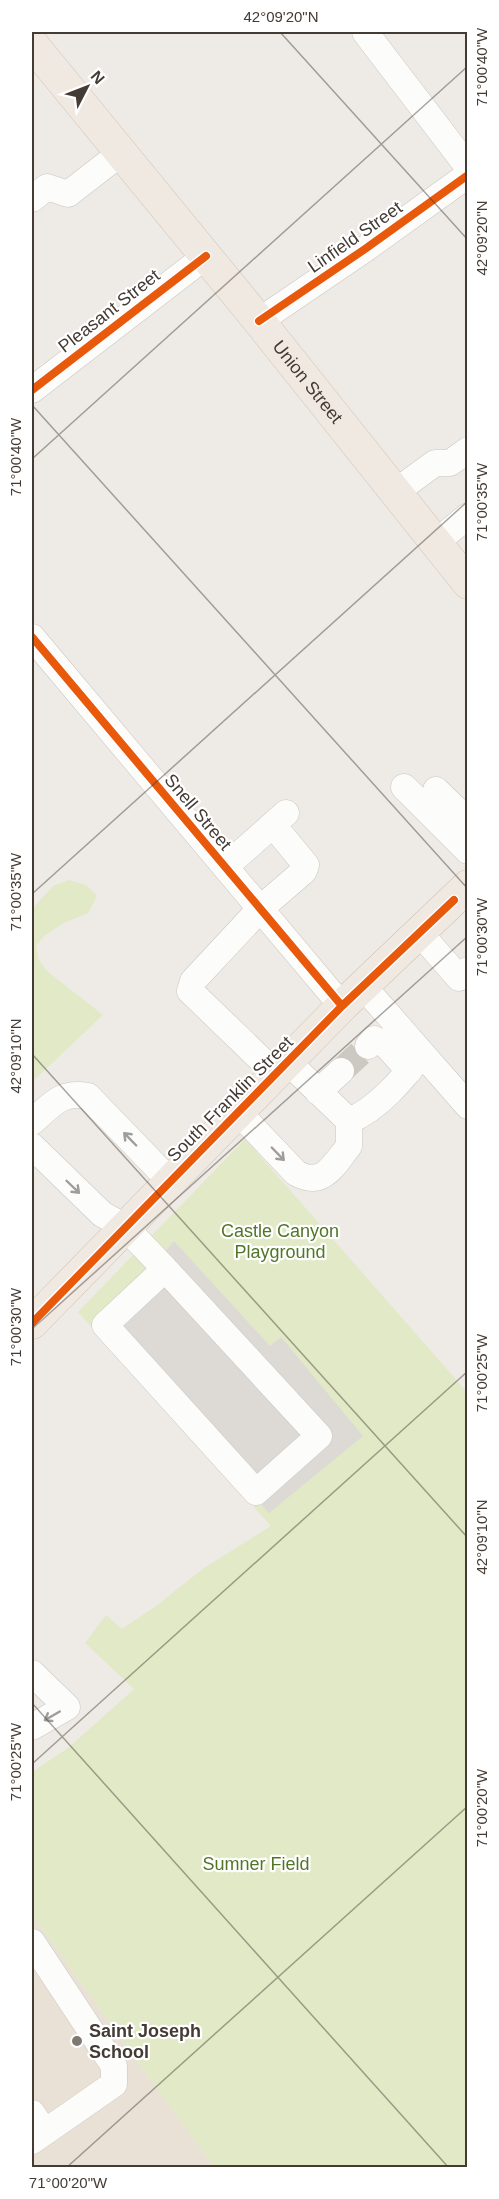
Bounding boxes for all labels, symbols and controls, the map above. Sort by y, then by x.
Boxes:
text: 42°09'20"N [243,8,319,25]
text: 71°00'40"W [473,27,490,106]
north arrow [57,57,117,117]
text: N [88,67,108,87]
street label: Linfield Street [304,197,406,277]
text: 42°09'20"N [473,200,490,276]
street label: Pleasant Street [54,265,164,357]
street label: Union Street [269,336,347,427]
text: 71°00'40"W [7,417,24,496]
text: 71°00'35"W [473,462,490,541]
street label: Snell Street [160,770,236,854]
text: 71°00'35"W [7,852,24,931]
text: 71°00'30"W [473,897,490,976]
text: 42°09'10"N [7,1018,24,1094]
street label: South Franklin Street [163,1032,297,1166]
one-way arrow [122,1131,137,1146]
one-way arrow [271,1146,285,1161]
one-way arrow [66,1179,81,1194]
park label: Castle Canyon Playground [221,1221,339,1262]
text: 71°00'30"W [7,1287,24,1366]
text: 71°00'25"W [473,1333,490,1412]
text: 42°09'10"N [473,1499,490,1575]
one-way arrow [44,1710,61,1722]
text: 71°00'25"W [7,1722,24,1801]
text: 71°00'20"W [473,1768,490,1847]
park label: Sumner Field [202,1854,310,1874]
place label: Saint Joseph School [89,2021,201,2062]
marker: Saint Joseph School [70,2034,84,2048]
text: 71°00'20"W [29,2174,108,2191]

